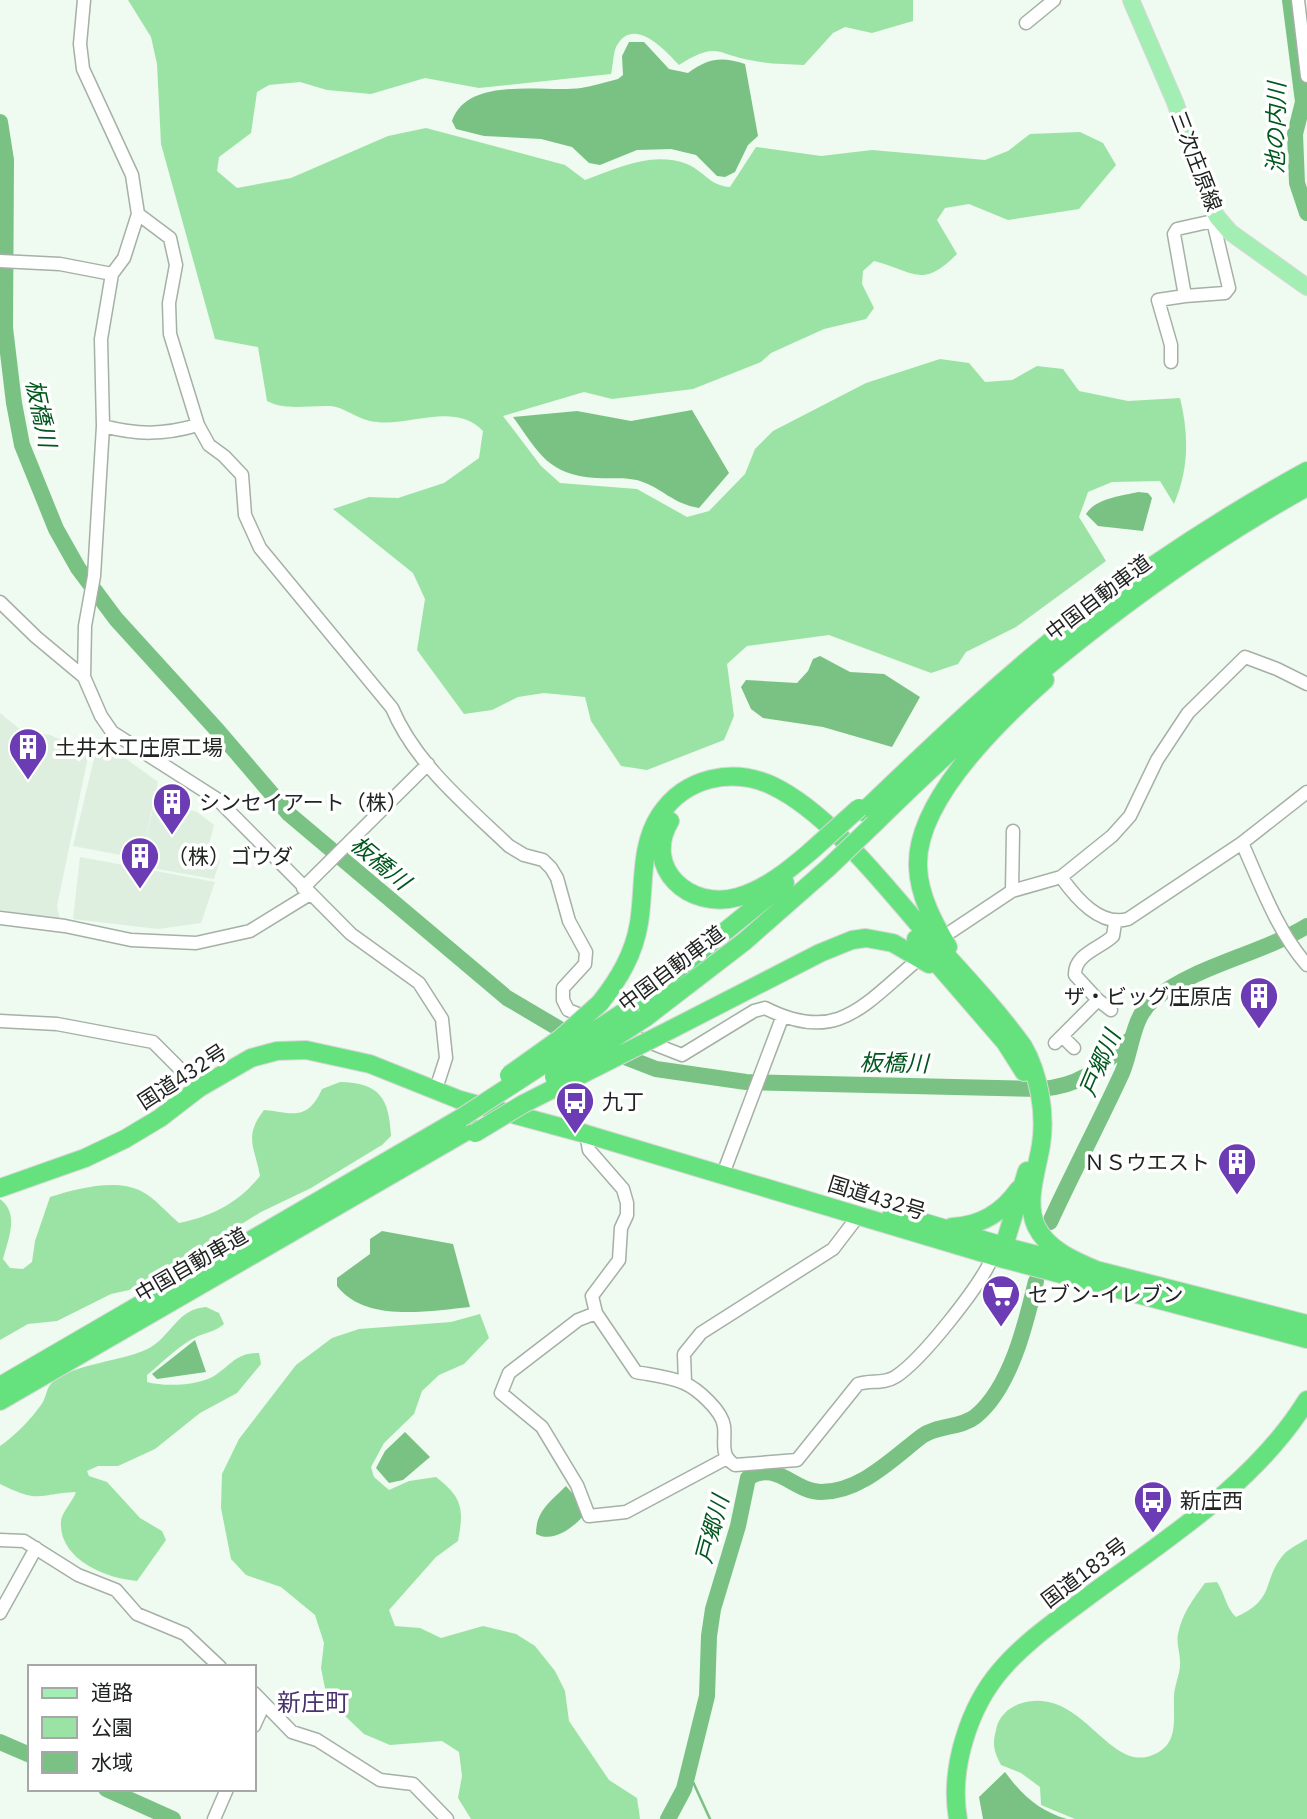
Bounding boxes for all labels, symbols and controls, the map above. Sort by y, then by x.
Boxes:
water label: 池の内川 [1259,79,1291,174]
street label: 三次庄原線 [1165,107,1229,215]
water label: 板橋川 [20,376,64,453]
street label: 中国自動車道 [1039,548,1157,646]
building icon: 土井木工庄原工場 [7,726,49,781]
place label: 土井木工庄原工場 [55,733,223,761]
building icon: シンセイアート（株） [151,781,193,836]
place label: シンセイアート（株） [199,788,408,816]
water label: 板橋川 [345,828,419,898]
building icon: （株）ゴウダ [119,835,161,890]
place label: （株）ゴウダ [167,842,293,870]
street label: 中国自動車道 [612,919,730,1017]
building icon: ザ・ビッグ庄原店 [1238,975,1280,1030]
place label: ザ・ビッグ庄原店 [1064,982,1232,1010]
water label: 戸郷川 [1072,1023,1127,1101]
street label: 国道432号 [132,1037,232,1115]
water label: 板橋川 [859,1046,932,1078]
bus stop icon: 九丁 [554,1080,596,1135]
place label: 九丁 [602,1087,644,1115]
building icon: ＮＳウエスト [1216,1141,1258,1196]
place label: ＮＳウエスト [1084,1148,1210,1176]
street label: 国道432号 [825,1169,929,1225]
street label: 中国自動車道 [129,1220,253,1308]
supermarket icon: セブン-イレブン [980,1273,1022,1328]
place label: セブン-イレブン [1028,1280,1183,1308]
bus stop icon: 新庄西 [1132,1479,1174,1534]
place label: 新庄西 [1180,1486,1243,1514]
water label: 戸郷川 [688,1489,735,1566]
street label: 国道183号 [1035,1530,1133,1614]
legend [28,1665,256,1791]
text: 道路 [91,1678,133,1706]
district label: 新庄町 [277,1686,349,1718]
text: 公園 [91,1713,133,1741]
text: 水域 [91,1748,133,1776]

